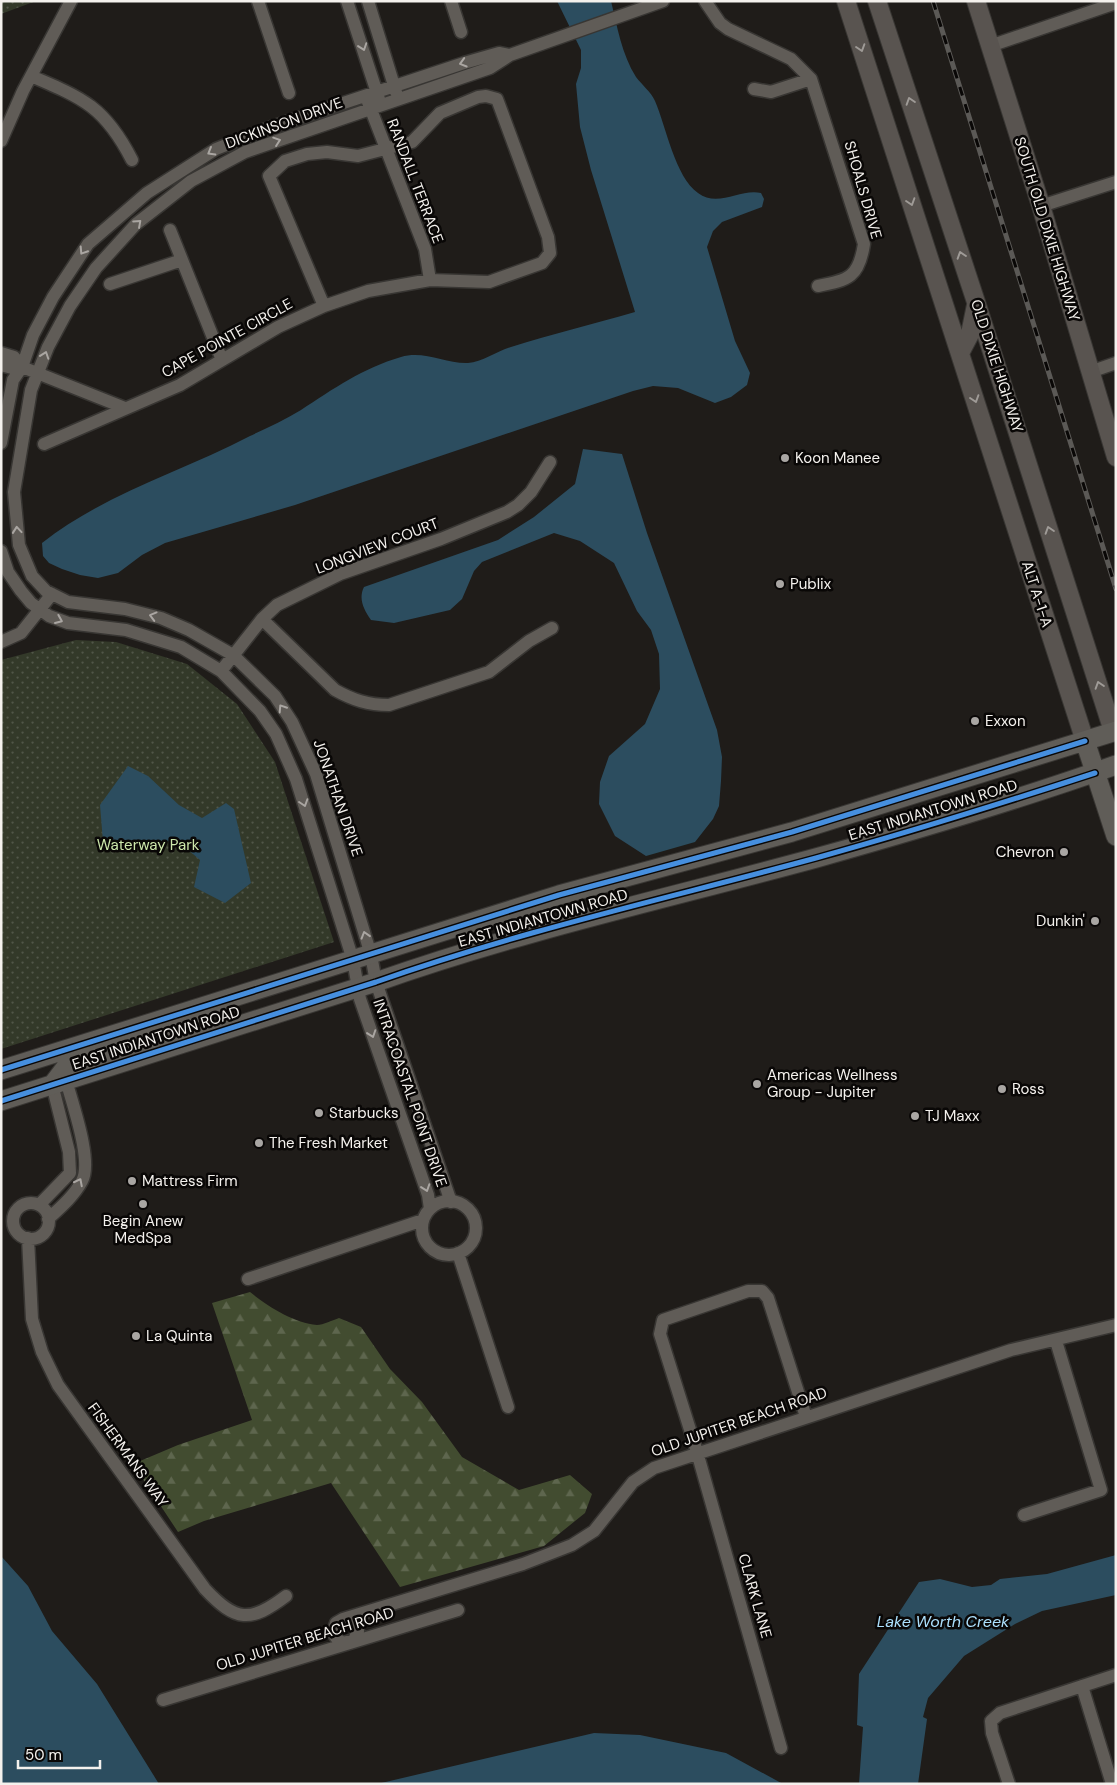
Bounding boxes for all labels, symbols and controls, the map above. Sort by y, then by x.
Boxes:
one-way arrow [358,43,368,51]
one-way arrow [855,43,865,51]
one-way arrow [459,58,467,68]
street label: DICKINSON DRIVE [223,93,345,153]
one-way arrow [906,97,916,106]
street label: RANDALL TERRACE [382,116,448,246]
street label: SOUTH OLD DIXIE HIGHWAY [1009,134,1085,324]
one-way arrow [272,137,281,147]
street label: SHOALS DRIVE [839,139,887,241]
one-way arrow [207,146,216,156]
one-way arrow [905,197,915,206]
one-way arrow [133,220,142,229]
one-way arrow [80,246,89,255]
one-way arrow [957,252,967,260]
street label: CAPE POINTE CIRCLE [158,294,296,382]
street label: OLD DIXIE HIGHWAY [966,297,1028,435]
one-way arrow [39,351,49,359]
one-way arrow [969,394,979,403]
place label: Koon Manee [795,448,880,468]
marker: Koon Manee [779,452,791,464]
street label: LONGVIEW COURT [313,513,441,579]
one-way arrow [12,526,23,534]
one-way arrow [1045,526,1055,535]
street label: ALT A-1-A [1017,558,1057,630]
place label: Publix [790,574,832,594]
marker: Publix [774,578,786,590]
one-way arrow [148,611,157,622]
one-way arrow [55,614,63,624]
one-way arrow [1095,681,1105,689]
one-way arrow [279,704,289,713]
place label: Exxon [985,711,1026,731]
marker: Exxon [969,715,981,727]
street label: JONATHAN DRIVE [309,737,367,859]
street label: EAST INDIANTOWN ROAD [846,775,1020,845]
one-way arrow [298,799,308,807]
park label: Waterway Park [97,835,200,855]
place label: Chevron [996,842,1054,862]
marker: Chevron [1058,846,1070,858]
street label: EAST INDIANTOWN ROAD [456,884,630,952]
place label: Dunkin' [1036,911,1085,931]
marker: Dunkin' [1089,915,1101,927]
one-way arrow [361,931,371,939]
street label: INTRACOASTAL POINT DRIVE [368,996,452,1190]
street label: EAST INDIANTOWN ROAD [70,1001,242,1075]
one-way arrow [366,1030,376,1038]
place label: Americas Wellness Group - Jupiter [767,1065,897,1102]
marker: Americas Wellness Group - Jupiter [751,1078,763,1090]
place label: Ross [1012,1079,1044,1099]
marker: Ross [996,1083,1008,1095]
place label: Starbucks [329,1103,399,1123]
place label: TJ Maxx [925,1106,980,1126]
marker: Starbucks [313,1107,325,1119]
marker: TJ Maxx [909,1110,921,1122]
place label: The Fresh Market [269,1133,388,1153]
marker: The Fresh Market [253,1137,265,1149]
place label: Mattress Firm [142,1171,238,1191]
marker: Mattress Firm [126,1175,138,1187]
one-way arrow [73,1178,83,1187]
one-way arrow [420,1183,430,1192]
marker: Begin Anew MedSpa [137,1198,149,1210]
place label: Begin Anew MedSpa [103,1211,184,1248]
place label: La Quinta [146,1326,213,1346]
marker: La Quinta [130,1330,142,1342]
street label: OLD JUPITER BEACH ROAD [648,1382,830,1462]
street label: FISHERMANS WAY [83,1399,173,1511]
street label: CLARK LANE [733,1551,777,1641]
street label: OLD JUPITER BEACH ROAD [214,1602,396,1676]
water label: Lake Worth Creek [877,1611,1010,1632]
scale bar [18,1738,100,1770]
text: 50 m [25,1745,62,1765]

